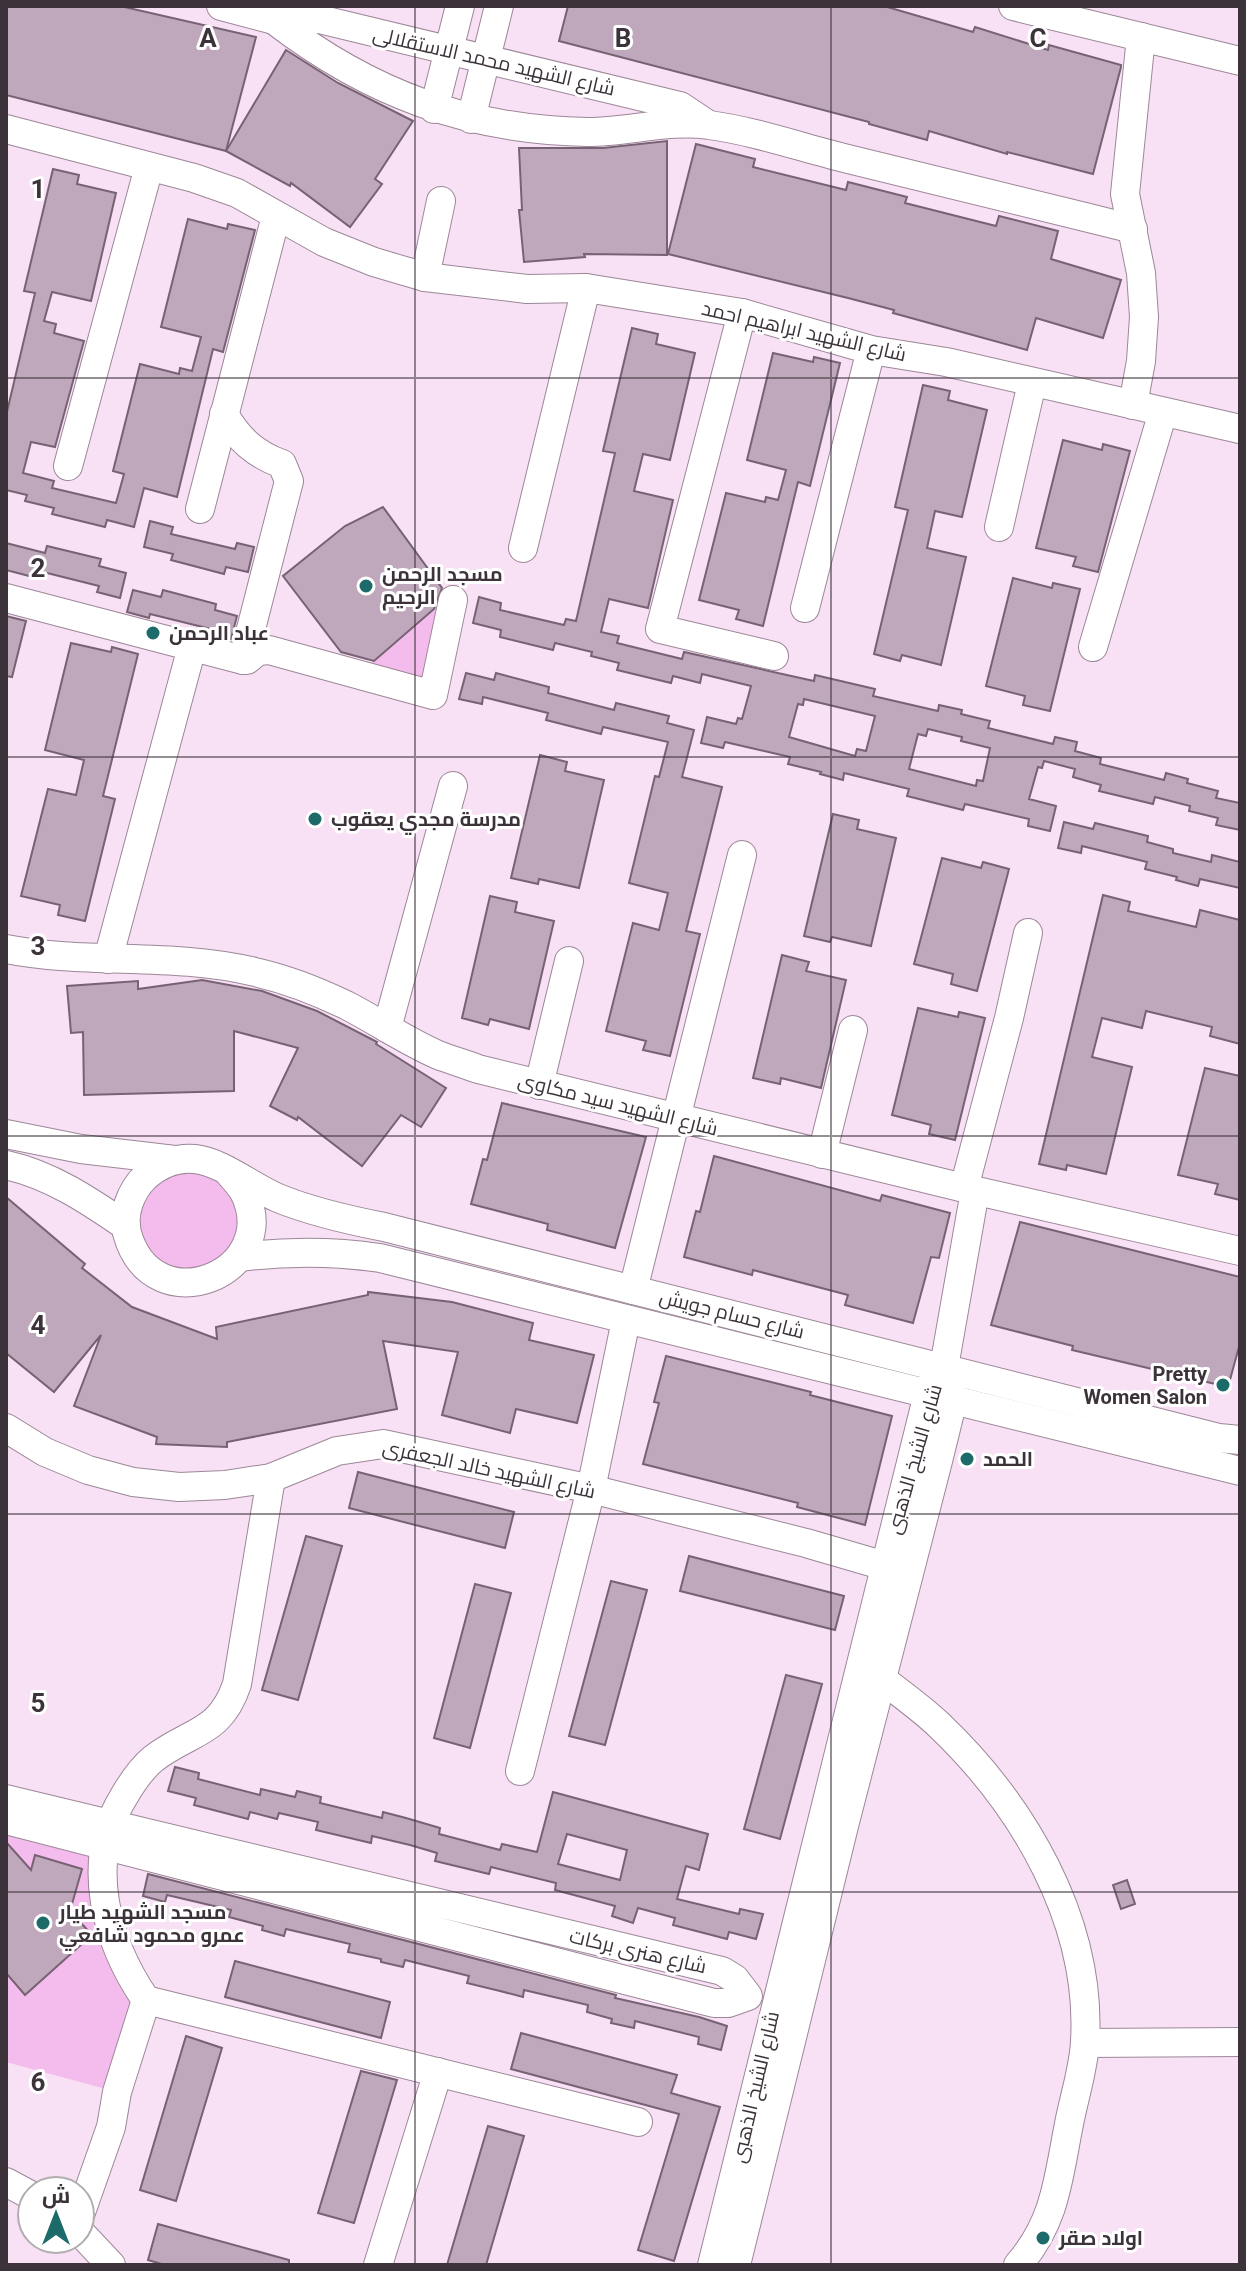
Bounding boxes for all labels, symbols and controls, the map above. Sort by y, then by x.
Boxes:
street label: شارع الشهيد محمد الاستقلالى [370,21,617,103]
text: A [199,23,217,53]
text: B [615,23,631,53]
text: C [1029,23,1047,53]
text: 1 [31,174,45,204]
street label: شارع الشهيد ابراهيم احمد [699,296,909,368]
text: 2 [31,553,45,583]
place label: مسجد الرحمن الرحيم [382,562,503,611]
marker: مسجد الرحمن الرحيم [357,577,375,595]
place label: عباد الرحمن [169,621,269,645]
marker: عباد الرحمن [144,624,162,642]
place label: مدرسة مجدي يعقوب [331,807,521,835]
marker: مدرسة مجدي يعقوب [306,810,324,828]
text: 3 [31,931,45,961]
street label: شارع الشهيد سيد مكاوى [515,1068,721,1142]
street label: شارع حسام جويش [657,1284,807,1346]
text: 4 [31,1310,46,1340]
place label: Pretty Women Salon [1083,1362,1208,1409]
marker: Pretty Women Salon [1214,1376,1232,1394]
street label: شارع الشيخ الذهبى [881,1381,949,1537]
street label: شارع الشهيد خالد الجعفرى [380,1435,598,1505]
place label: الحمد [983,1447,1033,1471]
marker: الحمد [958,1450,976,1468]
text: 5 [31,1688,45,1718]
place label: مسجد الشهيد طيار عمرو محمود شافعي [58,1900,245,1951]
marker: مسجد الشهيد طيار عمرو محمود شافعي [34,1914,52,1932]
street label: شارع هنرى بركات [567,1924,709,1980]
street label: شارع الشيخ الذهبى [726,2009,786,2166]
text: 6 [31,2067,46,2097]
north arrow [16,2175,96,2255]
text: ش [42,2183,70,2209]
place label: اولاد صقر [1058,2226,1143,2250]
marker: اولاد صقر [1034,2229,1052,2247]

